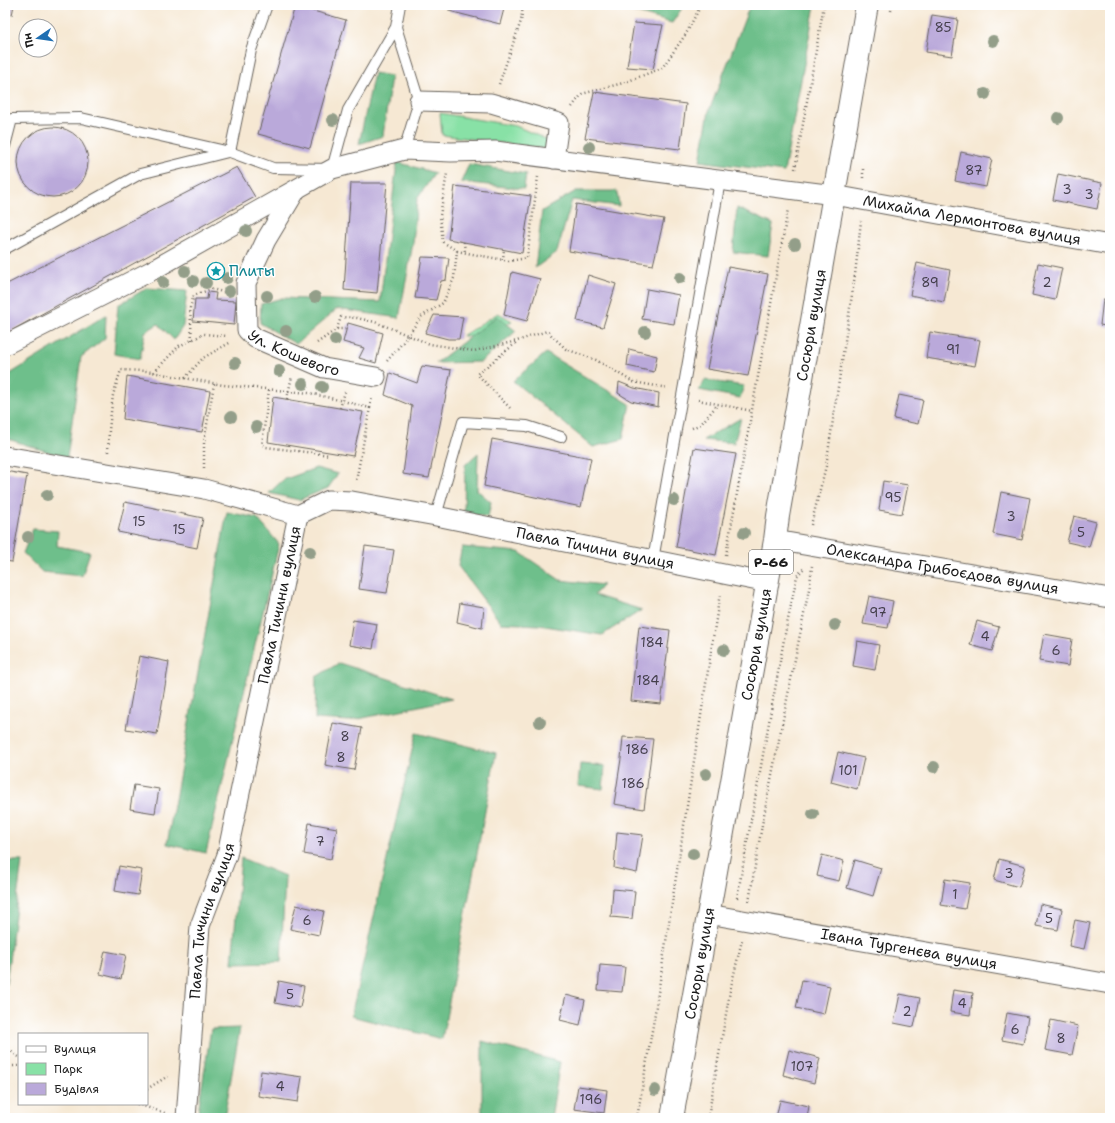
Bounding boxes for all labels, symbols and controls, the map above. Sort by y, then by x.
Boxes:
north arrow [18,18,58,58]
house number: 85 [935,19,951,36]
text: Пн [20,31,38,49]
house number: 87 [965,162,983,179]
house number: 3 [1062,181,1072,198]
house number: 3 [1084,186,1094,203]
street label: Михайла Лермонтова вулиця [861,190,1083,250]
place icon: Плиты [206,261,226,281]
place label: Плиты [229,261,275,281]
street label: Сосюри вулиця [792,268,831,383]
house number: 89 [921,274,939,291]
house number: 2 [1042,274,1052,291]
street label: Ул. Кошевого [243,326,341,381]
house number: 91 [946,341,960,358]
house number: 95 [885,489,901,506]
house number: 3 [1006,508,1016,525]
house number: 15 [132,513,146,530]
house number: 15 [172,521,186,538]
street label: Павла Тичини вулиця [514,522,676,574]
street label: Павла Тичини вулиця [253,524,305,686]
house number: 5 [1077,524,1085,541]
street label: Олександра Грибоєдова вулиця [825,539,1060,599]
road number: Р-66 [749,550,793,574]
street label: Сосюри вулиця [737,587,776,702]
house number: 97 [869,604,887,621]
house number: 4 [980,628,990,645]
house number: 184 [641,634,663,651]
house number: 6 [1051,642,1061,659]
house number: 184 [637,672,659,689]
house number: 8 [340,728,350,745]
house number: 186 [625,741,649,758]
house number: 8 [336,749,346,766]
house number: 101 [838,762,858,779]
house number: 186 [621,775,645,792]
house number: 7 [315,833,325,850]
street label: Павла Тичини вулиця [185,841,239,1000]
house number: 3 [1004,865,1014,882]
house number: 1 [952,886,958,903]
street label: Сосюри вулиця [680,906,719,1021]
house number: 5 [1045,910,1053,927]
house number: 6 [302,912,312,929]
street label: Івана Тургенєва вулиця [819,924,999,974]
house number: 5 [286,986,294,1003]
house number: 4 [957,995,967,1012]
house number: 2 [902,1003,912,1020]
house number: 6 [1010,1021,1020,1038]
house number: 8 [1056,1030,1066,1047]
legend [18,1033,148,1105]
text: Вулиця [54,1041,96,1057]
house number: 107 [791,1058,813,1075]
text: Парк [54,1061,83,1077]
house number: 4 [275,1078,285,1095]
text: Будівля [54,1081,99,1097]
house number: 196 [580,1091,602,1108]

